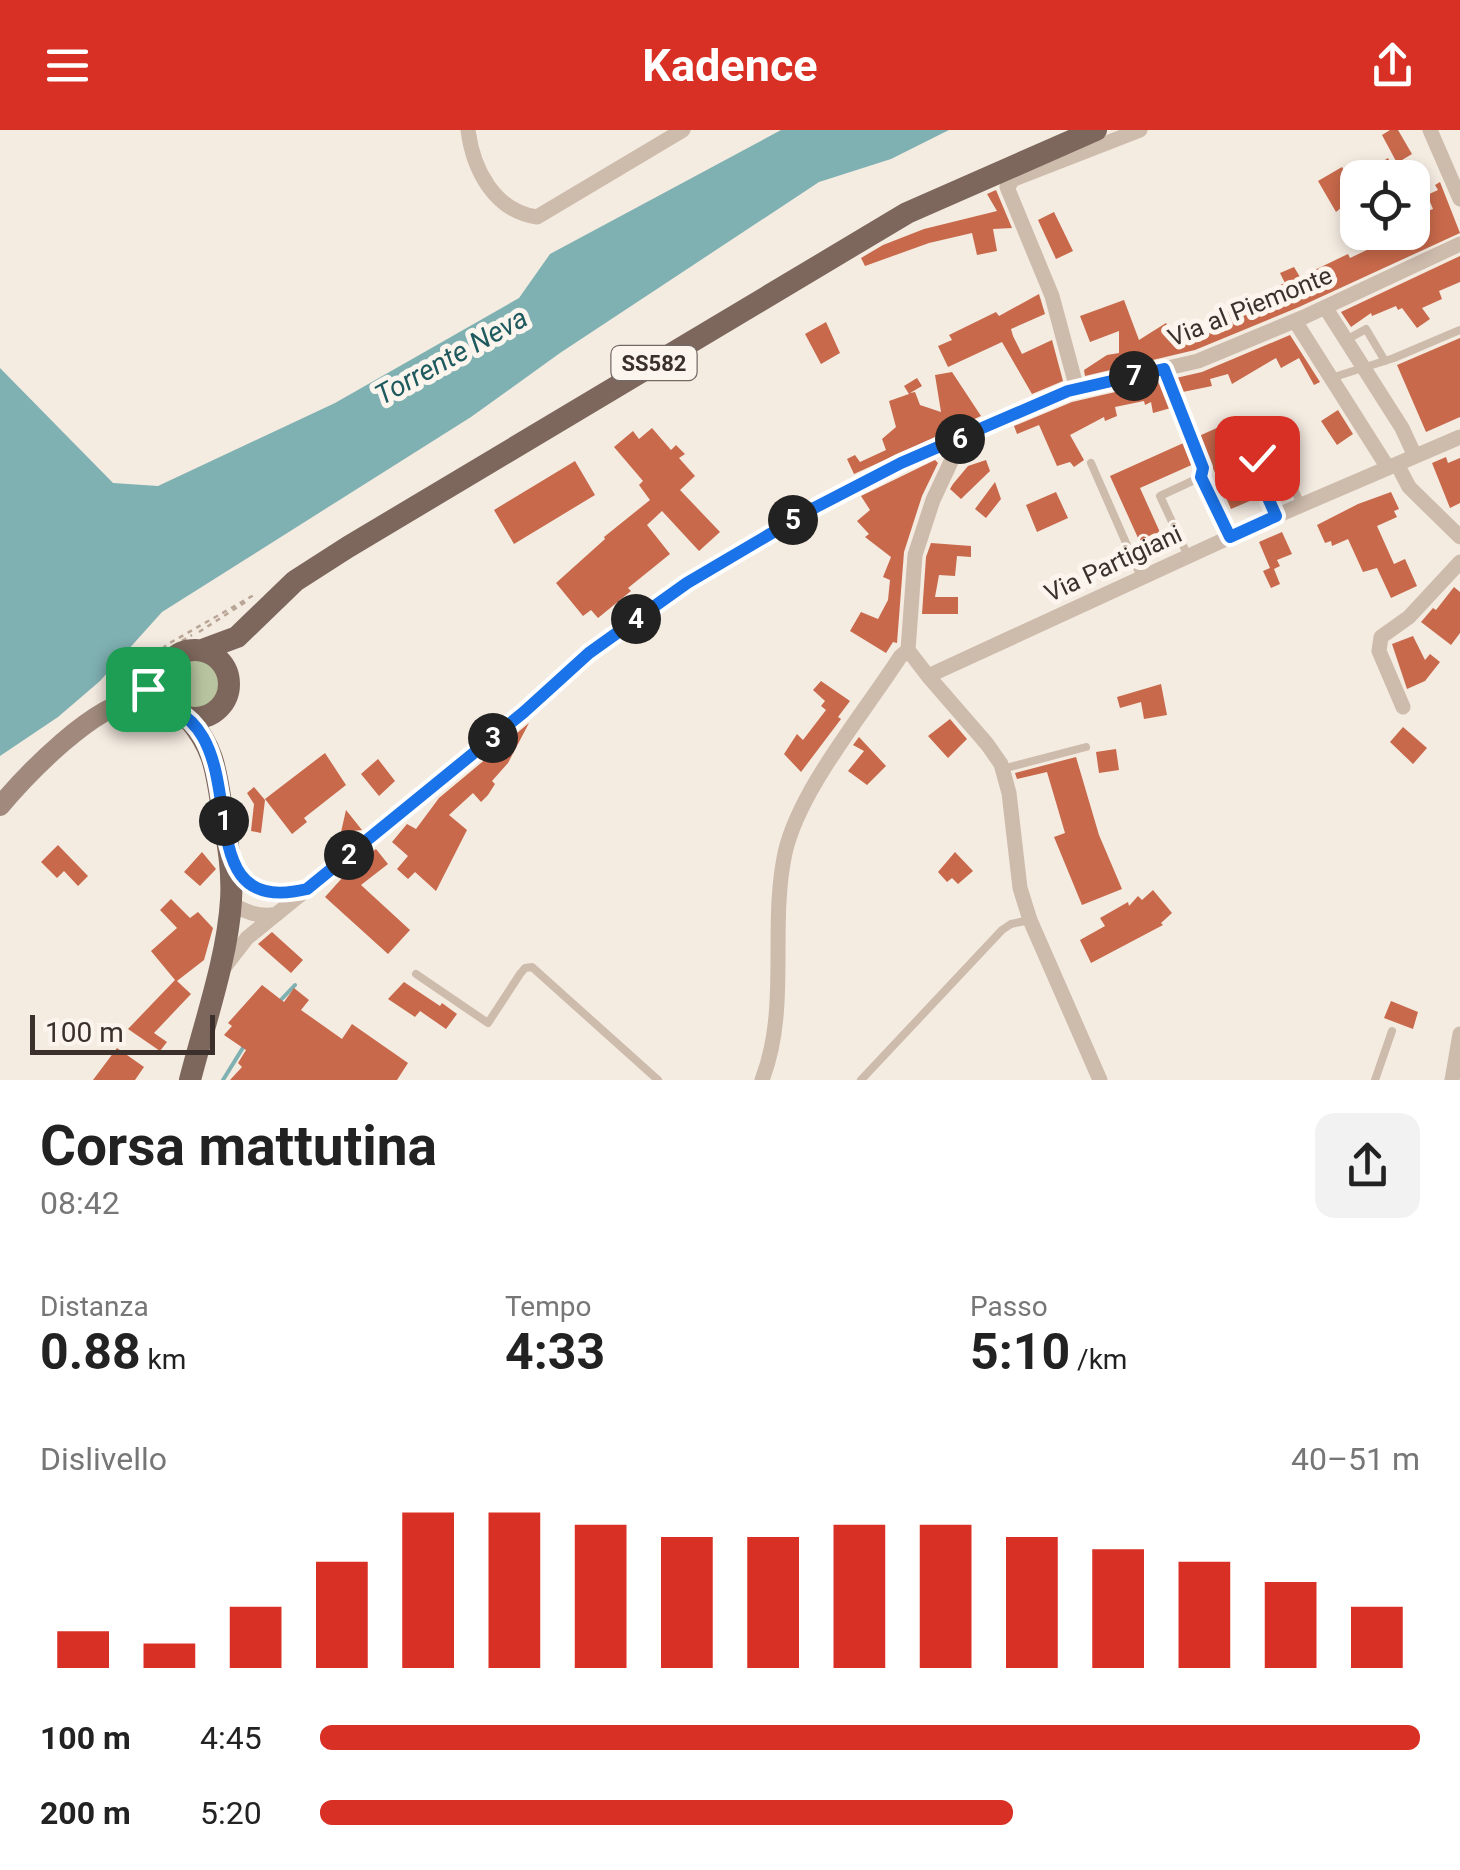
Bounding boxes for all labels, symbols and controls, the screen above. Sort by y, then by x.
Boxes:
icon: menu [40,38,95,93]
icon: share [1365,38,1420,93]
text: Kadence [642,39,818,92]
map controls [1340,160,1430,250]
button: locate [1340,160,1430,250]
street label: Via al Piemonte [1164,260,1336,353]
water label: Torrente Neva [369,301,533,412]
road number: SS582 [612,346,696,380]
pin: 7 [1109,351,1159,401]
text: 7 [1126,359,1142,392]
pin: 6 [935,414,985,464]
pin [1215,416,1300,501]
text: 6 [952,422,968,455]
icon: check [1230,431,1285,486]
pin: 5 [768,495,818,545]
text: 5 [785,503,801,536]
street label: Via Partigiani [1040,519,1186,608]
pin: 4 [611,594,661,644]
text: 4 [628,602,644,635]
pin [106,647,191,732]
icon: arrive [121,662,176,717]
pin: 3 [468,713,518,763]
text: 3 [485,721,501,754]
pin: 1 [199,796,249,846]
text: 1 [216,804,232,837]
pin: 2 [324,830,374,880]
text: 2 [341,838,357,871]
scale bar [30,1010,215,1054]
text: 100 m [45,1016,124,1049]
button: share [1315,1113,1420,1218]
text: Corsa mattutina [40,1114,437,1178]
text: 08:42 [40,1184,120,1222]
text: Distanza [40,1290,149,1323]
text: Tempo [505,1290,591,1323]
text: Passo [970,1290,1048,1323]
text: 0.88 [40,1323,141,1381]
text: 4:33 [505,1323,605,1381]
text: 5:10 [970,1323,1070,1381]
text: km [141,1343,186,1376]
text: /km [1070,1343,1127,1376]
text: Dislivello [40,1440,167,1478]
text: 40–51 m [1291,1440,1420,1478]
text: 100 m [40,1719,131,1757]
text: 4:45 [200,1719,262,1757]
text: 200 m [40,1794,131,1832]
text: 5:20 [200,1794,262,1832]

